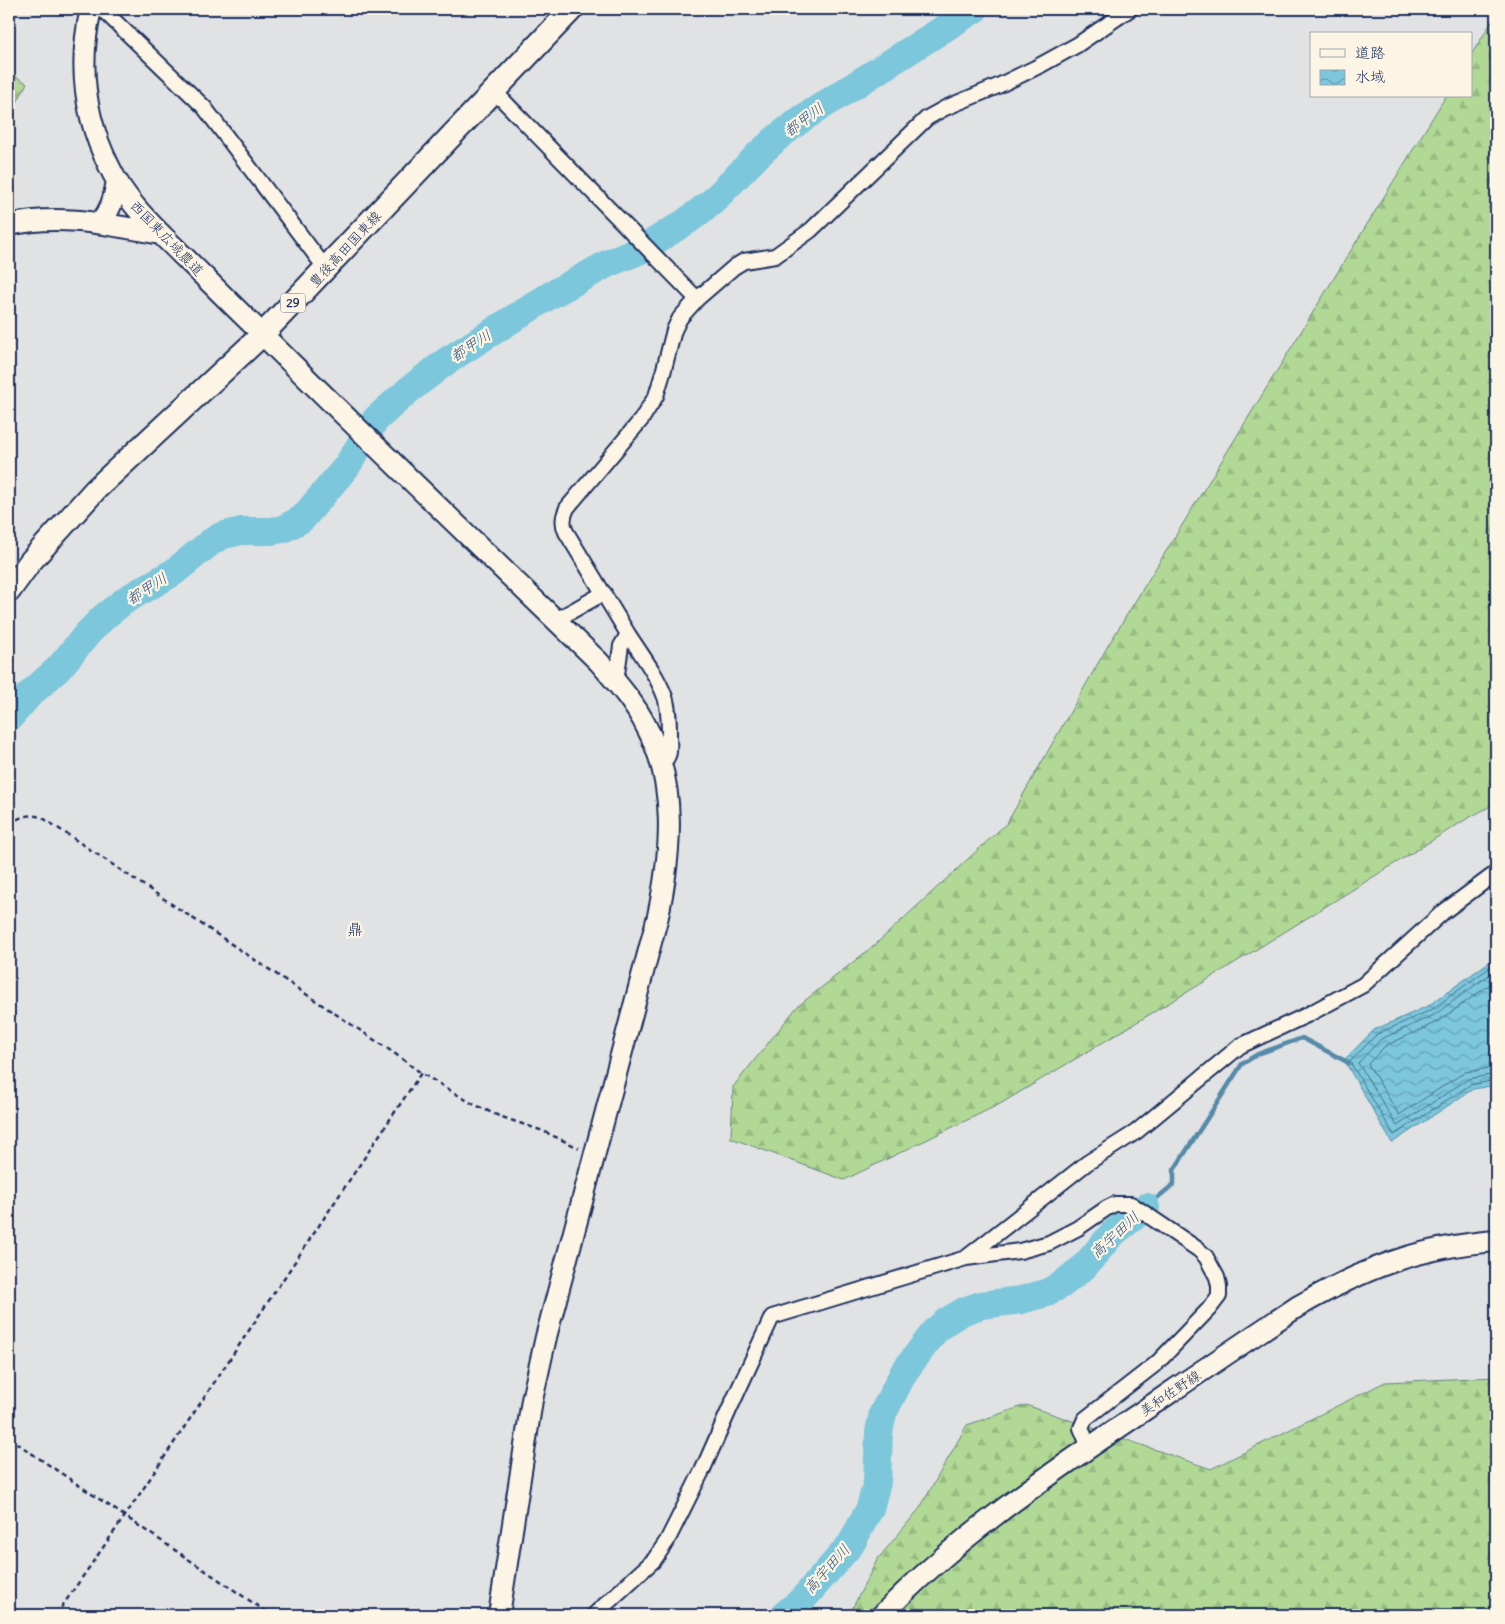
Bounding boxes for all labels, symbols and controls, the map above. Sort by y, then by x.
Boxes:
legend [1310,32,1472,98]
text: 道路 [1355,43,1385,62]
text: 水域 [1355,67,1385,86]
water label: 都甲川 [780,98,827,141]
street label: 西国東広域農道 [126,197,208,279]
street label: 豊後高田国東線 [305,207,385,291]
road number: 29 [280,294,306,312]
water label: 都甲川 [447,325,495,366]
water label: 都甲川 [123,568,171,609]
district label: 鼎 [347,919,363,939]
water label: 高宇田川 [1086,1207,1143,1262]
street label: 美和佐野線 [1136,1366,1204,1420]
water label: 高宇田川 [799,1540,854,1597]

